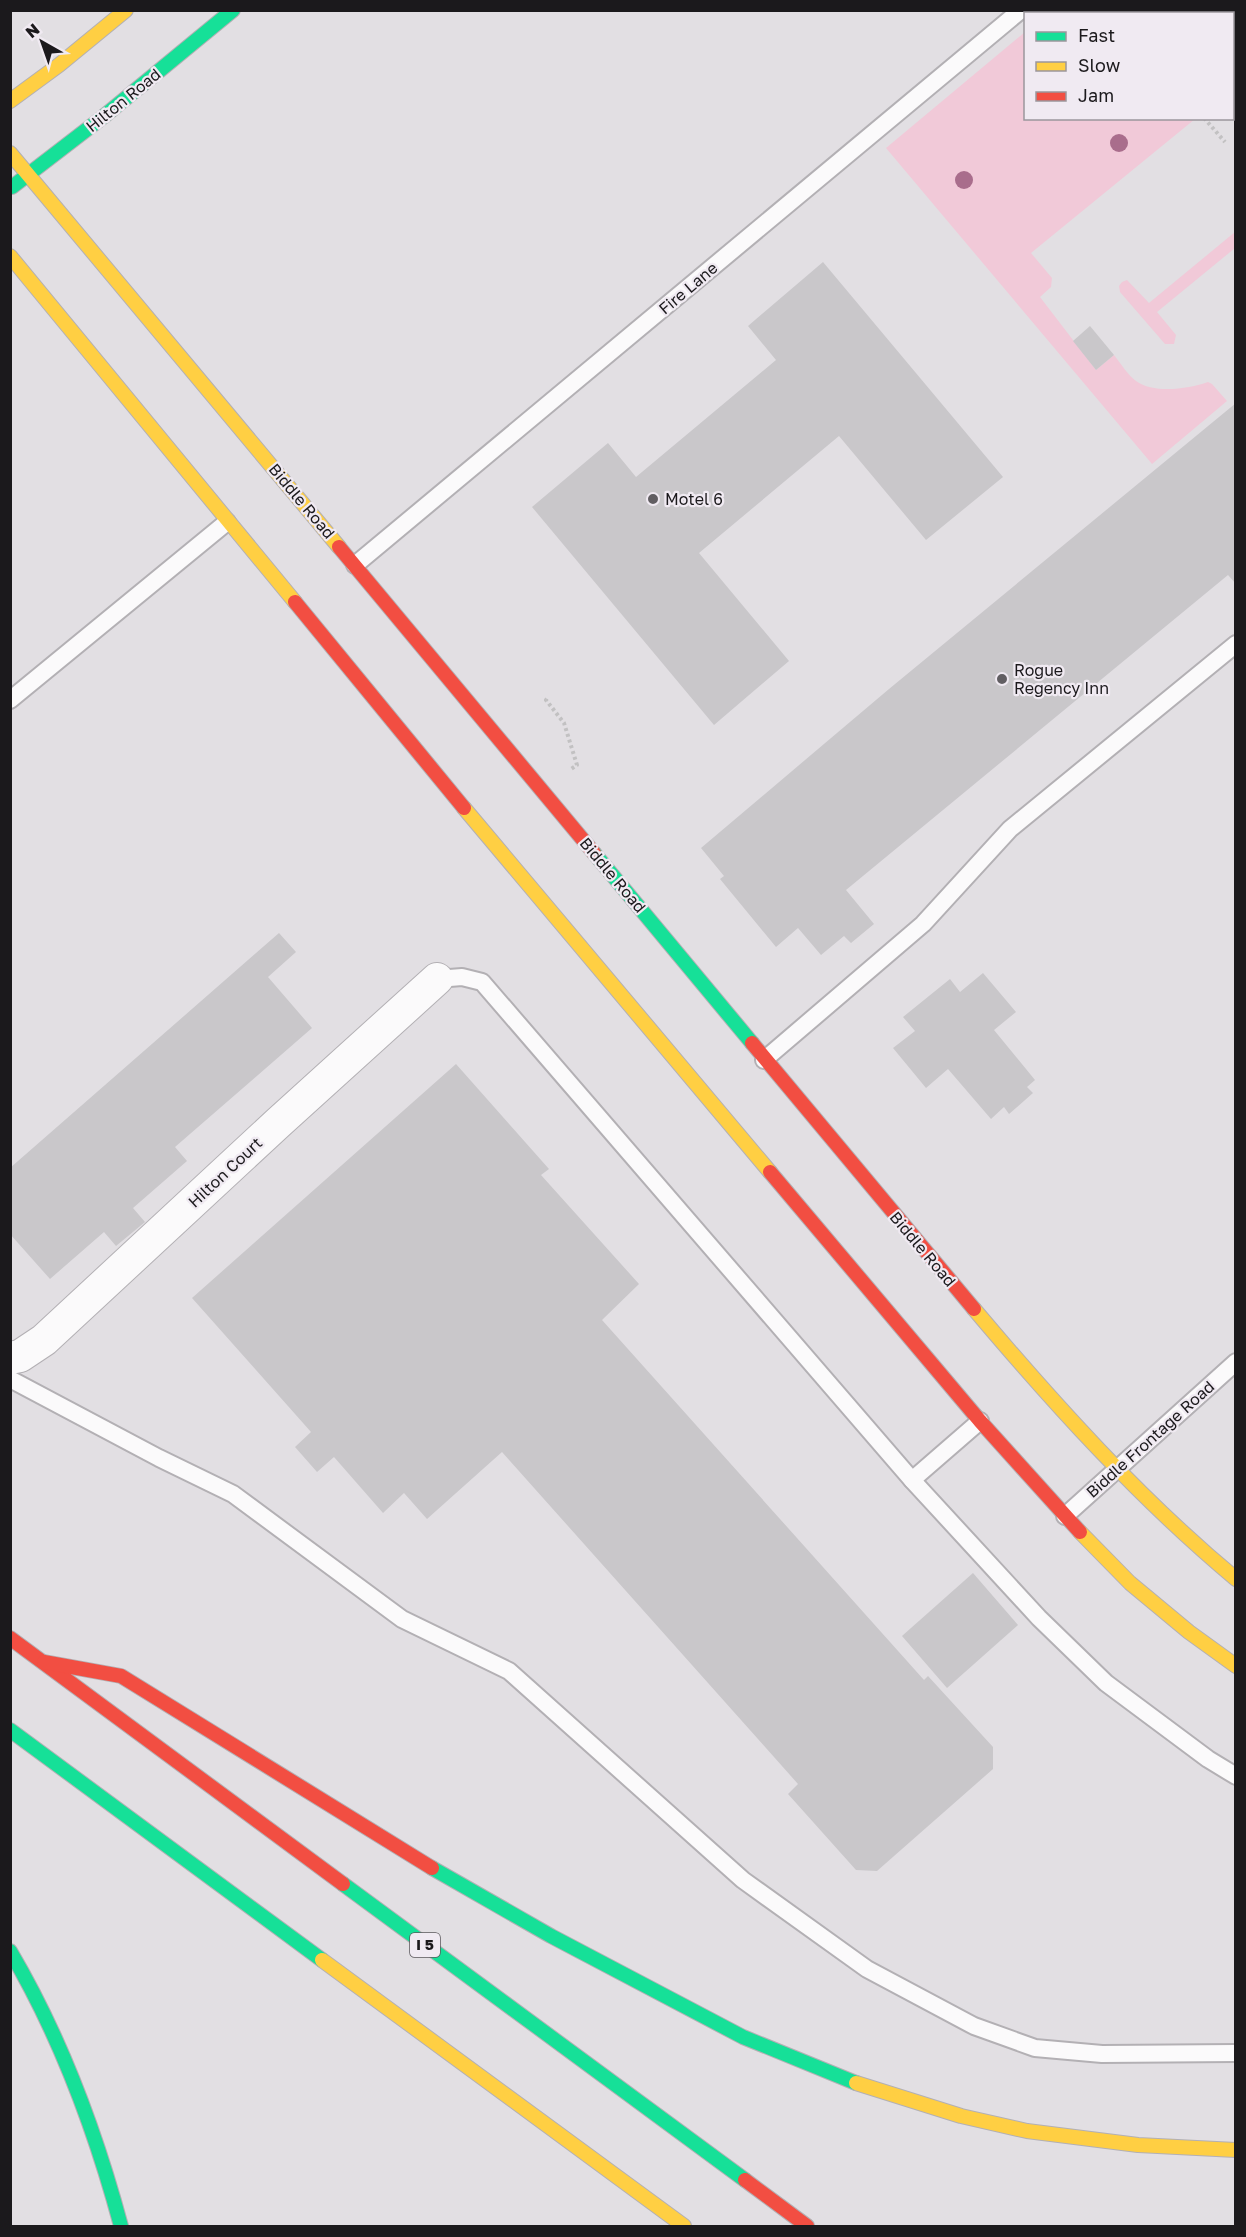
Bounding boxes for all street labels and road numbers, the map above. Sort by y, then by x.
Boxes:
street label: Hilton Road [82,64,164,136]
street label: Fire Lane [655,258,721,318]
street label: Biddle Road [265,459,339,543]
street label: Biddle Road [576,833,650,917]
street label: Hilton Court [184,1133,266,1211]
street label: Biddle Road [886,1207,960,1291]
street label: Biddle Frontage Road [1082,1376,1218,1502]
road number: I 5 [410,1933,440,1957]

